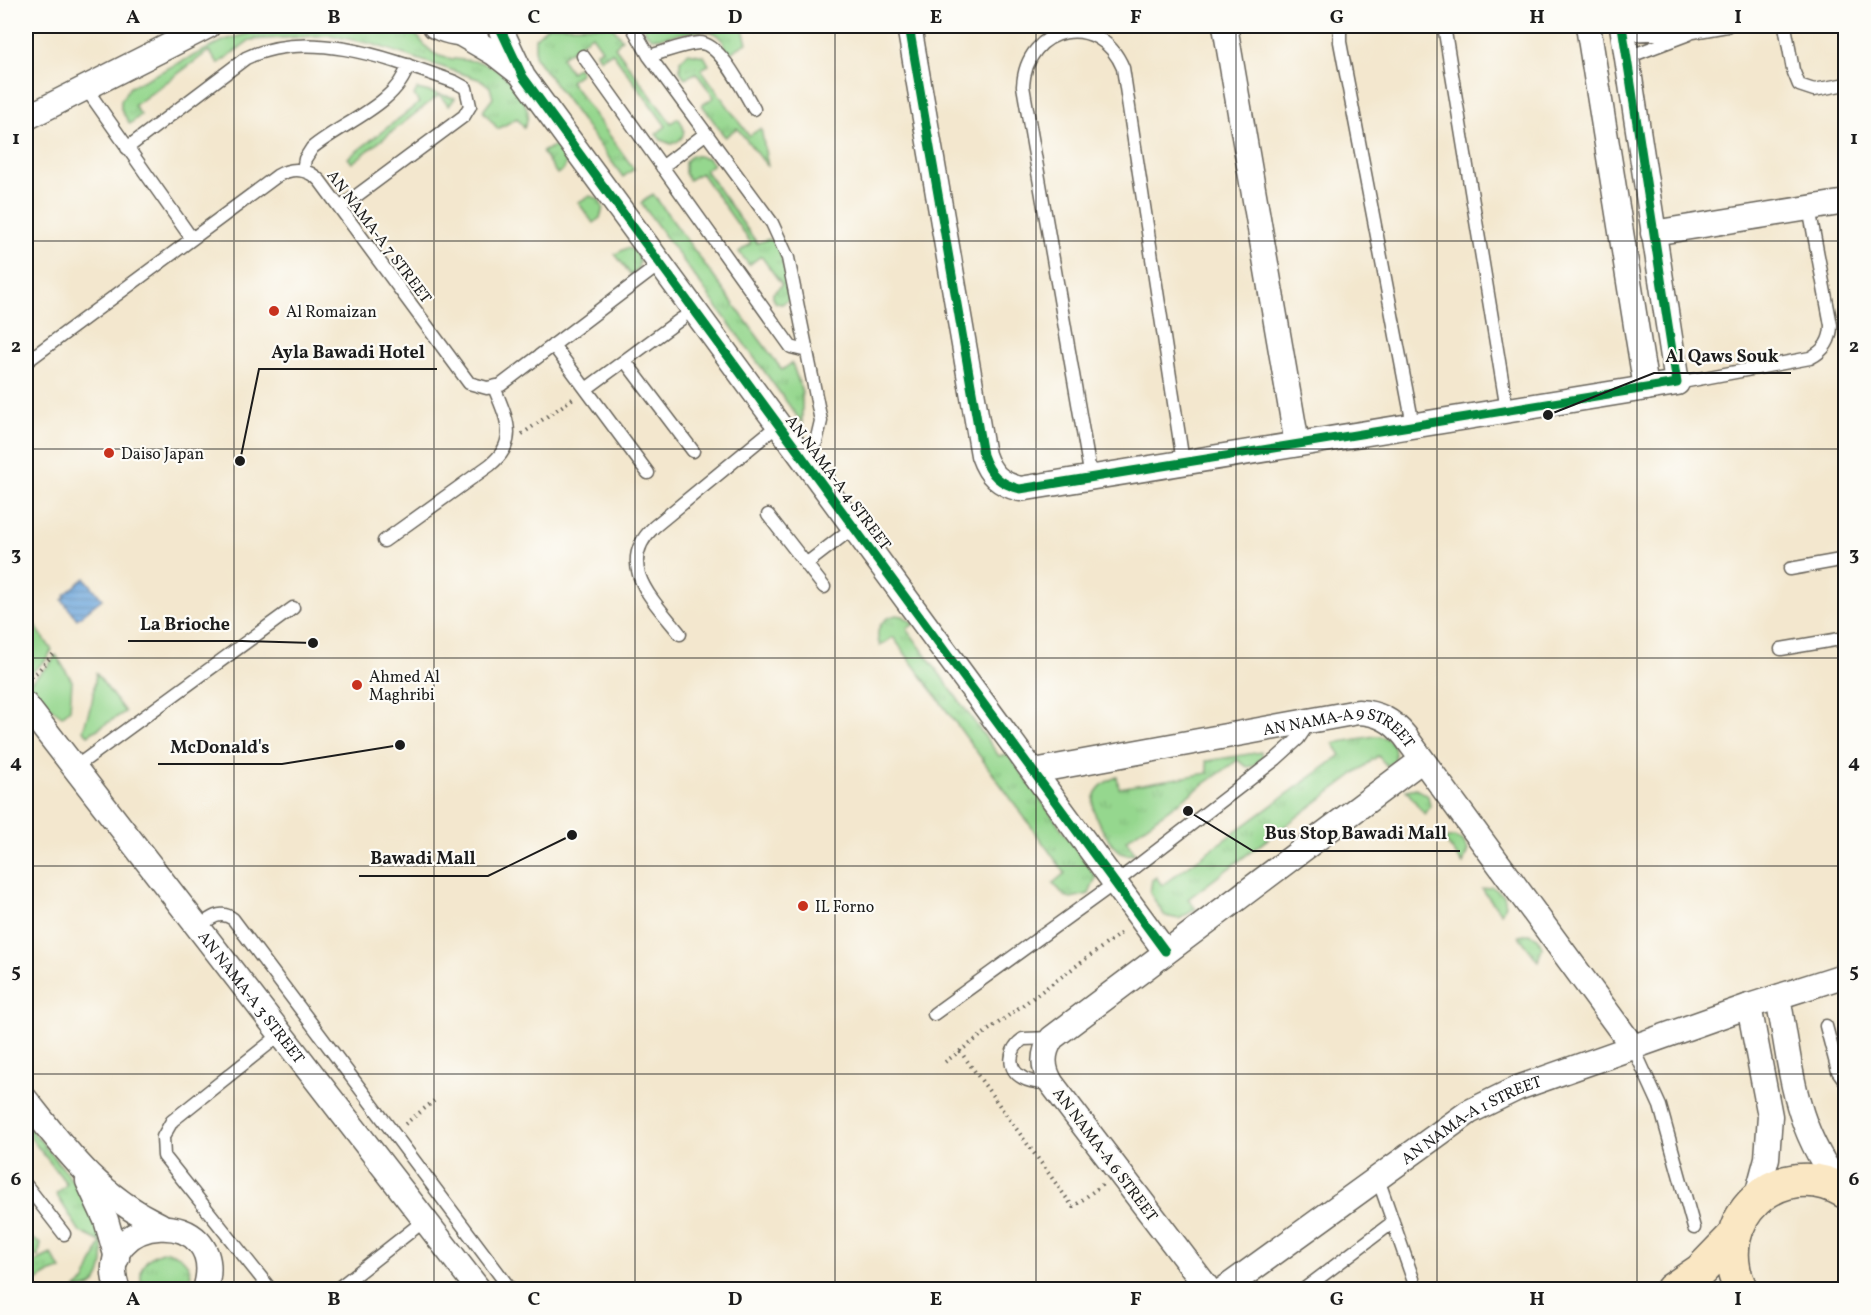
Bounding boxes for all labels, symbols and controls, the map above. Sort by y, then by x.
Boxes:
text: A [126,4,140,32]
text: B [327,4,341,32]
text: C [528,4,541,32]
text: D [728,4,742,32]
text: E [930,4,942,32]
text: F [1130,4,1142,32]
text: G [1330,4,1344,32]
text: H [1529,4,1545,32]
text: I [1734,4,1742,32]
text: 1 [12,125,20,153]
text: 1 [1850,125,1858,153]
street label: AN NAMA-A 7 STREET [321,166,436,309]
place label: Al Romaizan [286,302,377,324]
marker: Al Romaizan [267,304,281,318]
text: 2 [11,333,21,361]
callout: Ayla Bawadi Hotel [259,333,437,369]
text: 2 [1849,333,1859,361]
callout: Al Qaws Souk [1654,337,1791,373]
text: Ayla Bawadi Hotel [271,341,425,366]
text: Al Qaws Souk [1665,345,1779,370]
street label: AN NAMA-A 4 STREET [779,411,895,555]
place label: Daiso Japan [121,444,204,466]
marker: Daiso Japan [102,446,116,460]
text: 3 [11,541,21,569]
text: 3 [1849,541,1859,569]
callout: La Brioche [128,605,242,641]
text: La Brioche [140,613,230,638]
place label: Ahmed Al Maghribi [369,667,440,707]
marker: Ahmed Al Maghribi [350,678,364,692]
street label: AN NAMA-A 9 STREET [1261,703,1419,753]
callout: McDonald's [158,728,282,764]
text: McDonald's [170,736,270,761]
text: 4 [10,749,22,777]
text: 4 [1848,749,1860,777]
callout: Bus Stop Bawadi Mall [1253,815,1460,851]
text: Bus Stop Bawadi Mall [1265,822,1447,847]
callout: Bawadi Mall [359,840,488,876]
text: Bawadi Mall [370,847,476,872]
place label: IL Forno [815,897,874,919]
marker: IL Forno [796,899,810,913]
street label: AN NAMA-A 3 STREET [192,927,309,1069]
text: 5 [11,958,21,986]
text: 5 [1849,958,1859,986]
street label: AN NAMA-A 1 STREET [1397,1071,1545,1171]
street label: AN NAMA-A 6 STREET [1047,1084,1162,1227]
text: 6 [11,1166,22,1194]
text: 6 [1849,1166,1860,1194]
text: A [126,1286,140,1314]
text: B [327,1286,341,1314]
text: C [528,1286,541,1314]
text: D [728,1286,742,1314]
text: E [930,1286,942,1314]
text: F [1130,1286,1142,1314]
text: G [1330,1286,1344,1314]
text: H [1529,1286,1545,1314]
text: I [1734,1286,1742,1314]

